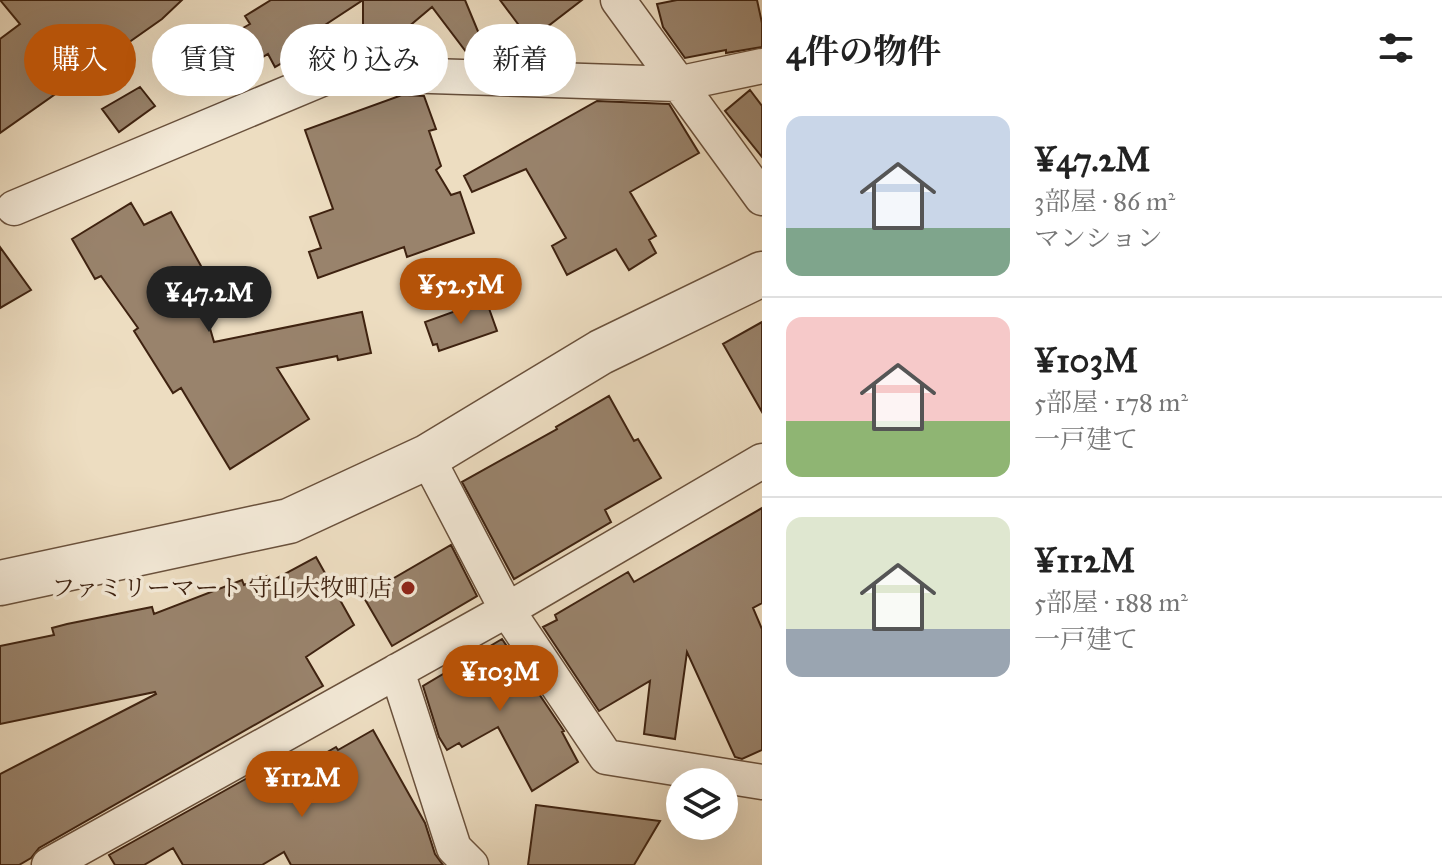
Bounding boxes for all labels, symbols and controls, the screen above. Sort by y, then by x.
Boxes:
chip: 購入 [24,24,136,96]
chip: 賃貸 [152,24,264,96]
chip: 絞り込み [280,24,448,96]
chip: 新着 [464,24,576,96]
icon: filters [1374,26,1418,70]
text: 4件の物件 [786,31,941,72]
text: ¥47.2M [1034,139,1150,180]
icon: home [850,148,946,244]
text: 3部屋 · 86 m² [1034,185,1175,217]
text: マンション [1034,222,1163,254]
pin: ¥52.5M [396,258,526,326]
pin: ¥47.2M [144,266,274,334]
text: ¥52.5M [418,268,504,300]
text: ¥47.2M [164,276,254,308]
text: ¥103M [1034,340,1138,381]
icon: home [850,349,946,445]
text: 5部屋 · 178 m² [1034,386,1188,418]
text: 一戸建て [1034,423,1138,455]
text: ¥112M [1034,540,1135,581]
icon: home [850,549,946,645]
place label: ファミリーマート 守山大牧町店 [51,573,392,603]
marker: ファミリーマート 守山大牧町店 [399,579,417,597]
text: 5部屋 · 188 m² [1034,586,1188,618]
text: 一戸建て [1034,623,1138,655]
pin: ¥103M [444,645,556,713]
text: ¥103M [460,655,540,687]
pin: ¥112M [246,751,358,819]
text: ¥112M [263,761,341,793]
map controls [666,768,738,840]
button: layers [666,768,738,840]

